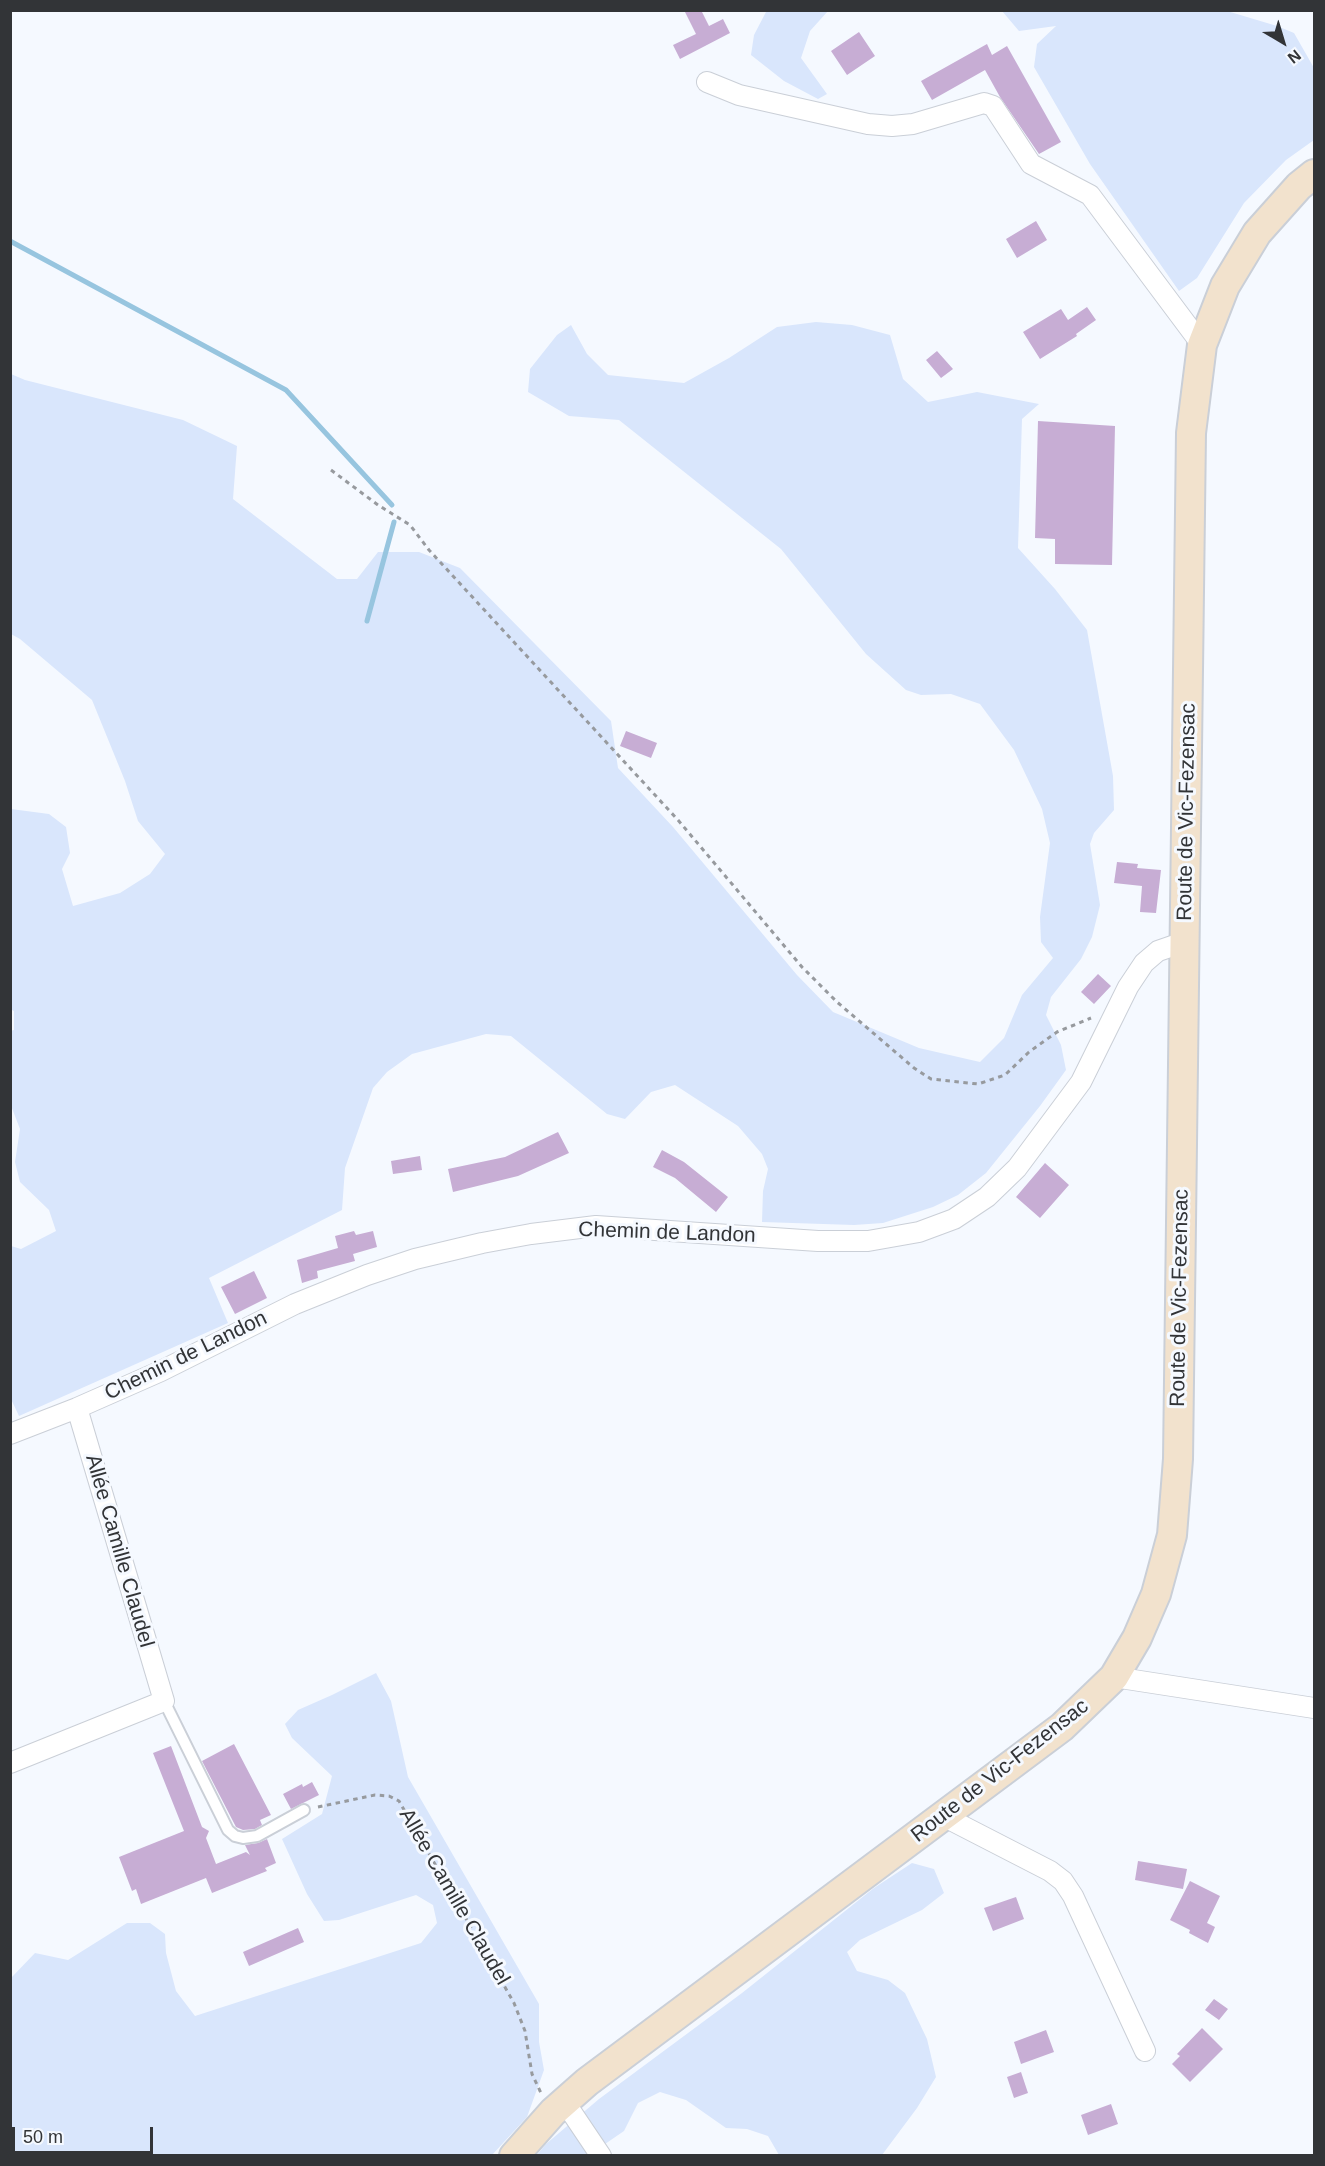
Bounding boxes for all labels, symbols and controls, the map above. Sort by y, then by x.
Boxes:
north arrow [1253,12,1313,72]
text: N [1285,46,1304,67]
street label: Route de Vic-Fezensac [1173,703,1201,921]
street label: Route de Vic-Fezensac [1166,1189,1194,1407]
street label: Chemin de Landon [578,1217,756,1249]
street label: Chemin de Landon [101,1306,271,1406]
street label: Allée Camille Claudel [79,1452,159,1650]
street label: Route de Vic-Fezensac [906,1694,1094,1848]
street label: Allée Camille Claudel [393,1804,515,1990]
scale bar [15,2115,156,2153]
text: 50 m [23,2127,63,2147]

